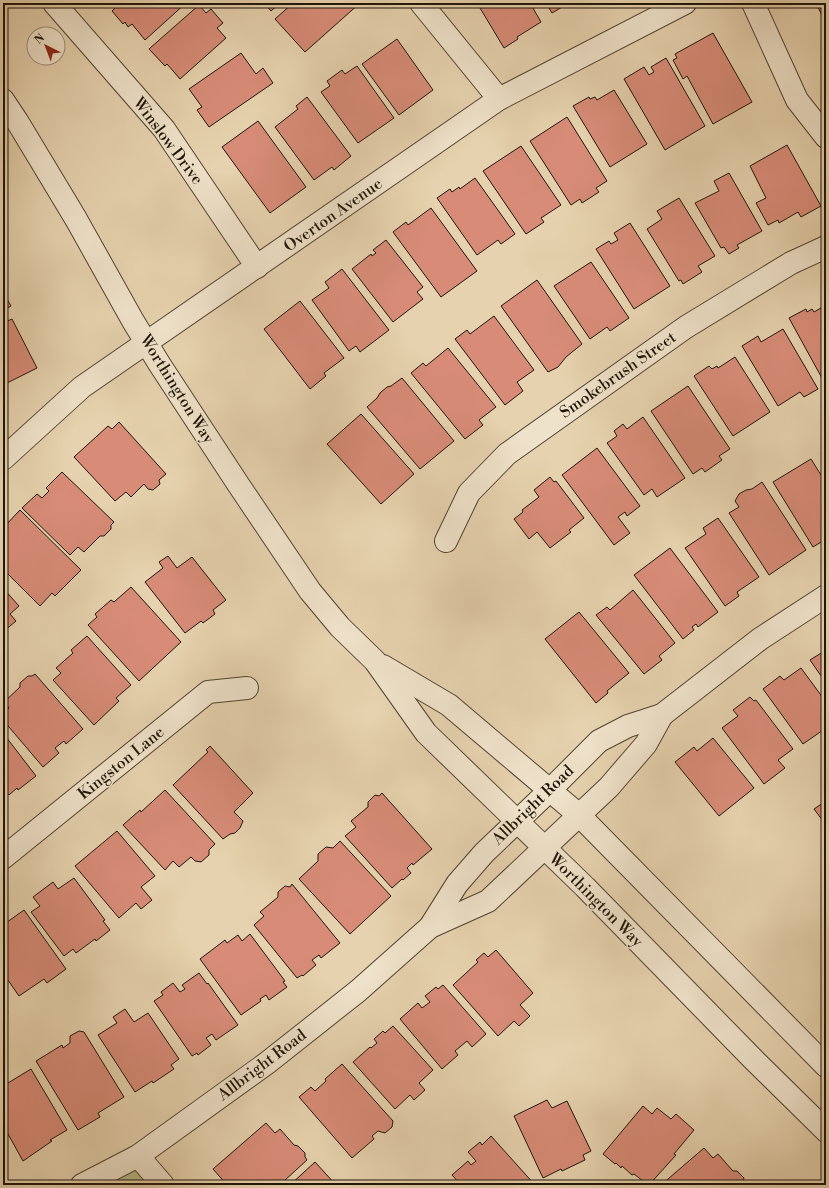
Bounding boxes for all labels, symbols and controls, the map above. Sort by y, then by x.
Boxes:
north arrow [26,26,66,66]
text: N [32,31,48,47]
street label: Winslow Drive [128,93,207,189]
street label: Overton Avenue [280,174,386,256]
street label: Smokebrush Street [556,327,680,423]
street label: Worthington Way [135,330,219,447]
street label: Kingston Lane [74,722,168,804]
street label: Allbright Road [487,761,578,850]
street label: Worthington Way [544,848,647,951]
street label: Allbright Road [213,1025,310,1105]

